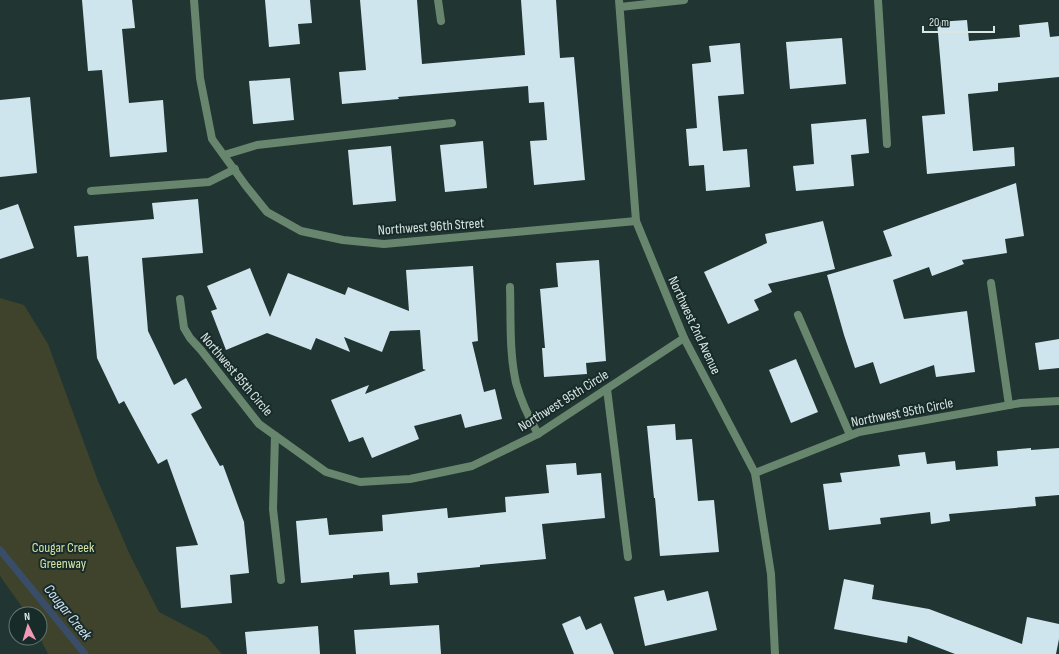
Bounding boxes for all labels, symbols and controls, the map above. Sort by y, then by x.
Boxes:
scale bar [923,8,994,34]
text: 20 m [929,15,949,30]
street label: Northwest 96th Street [377,214,485,239]
street label: Northwest 2nd Avenue [664,273,725,377]
street label: Northwest 95th Circle [197,329,276,419]
street label: Northwest 95th Circle [515,366,612,435]
street label: Northwest 95th Circle [850,394,955,431]
park label: Cougar Creek Greenway [32,539,95,572]
water label: Cougar Creek [39,581,96,644]
north arrow [8,606,48,646]
text: N [24,610,31,623]

